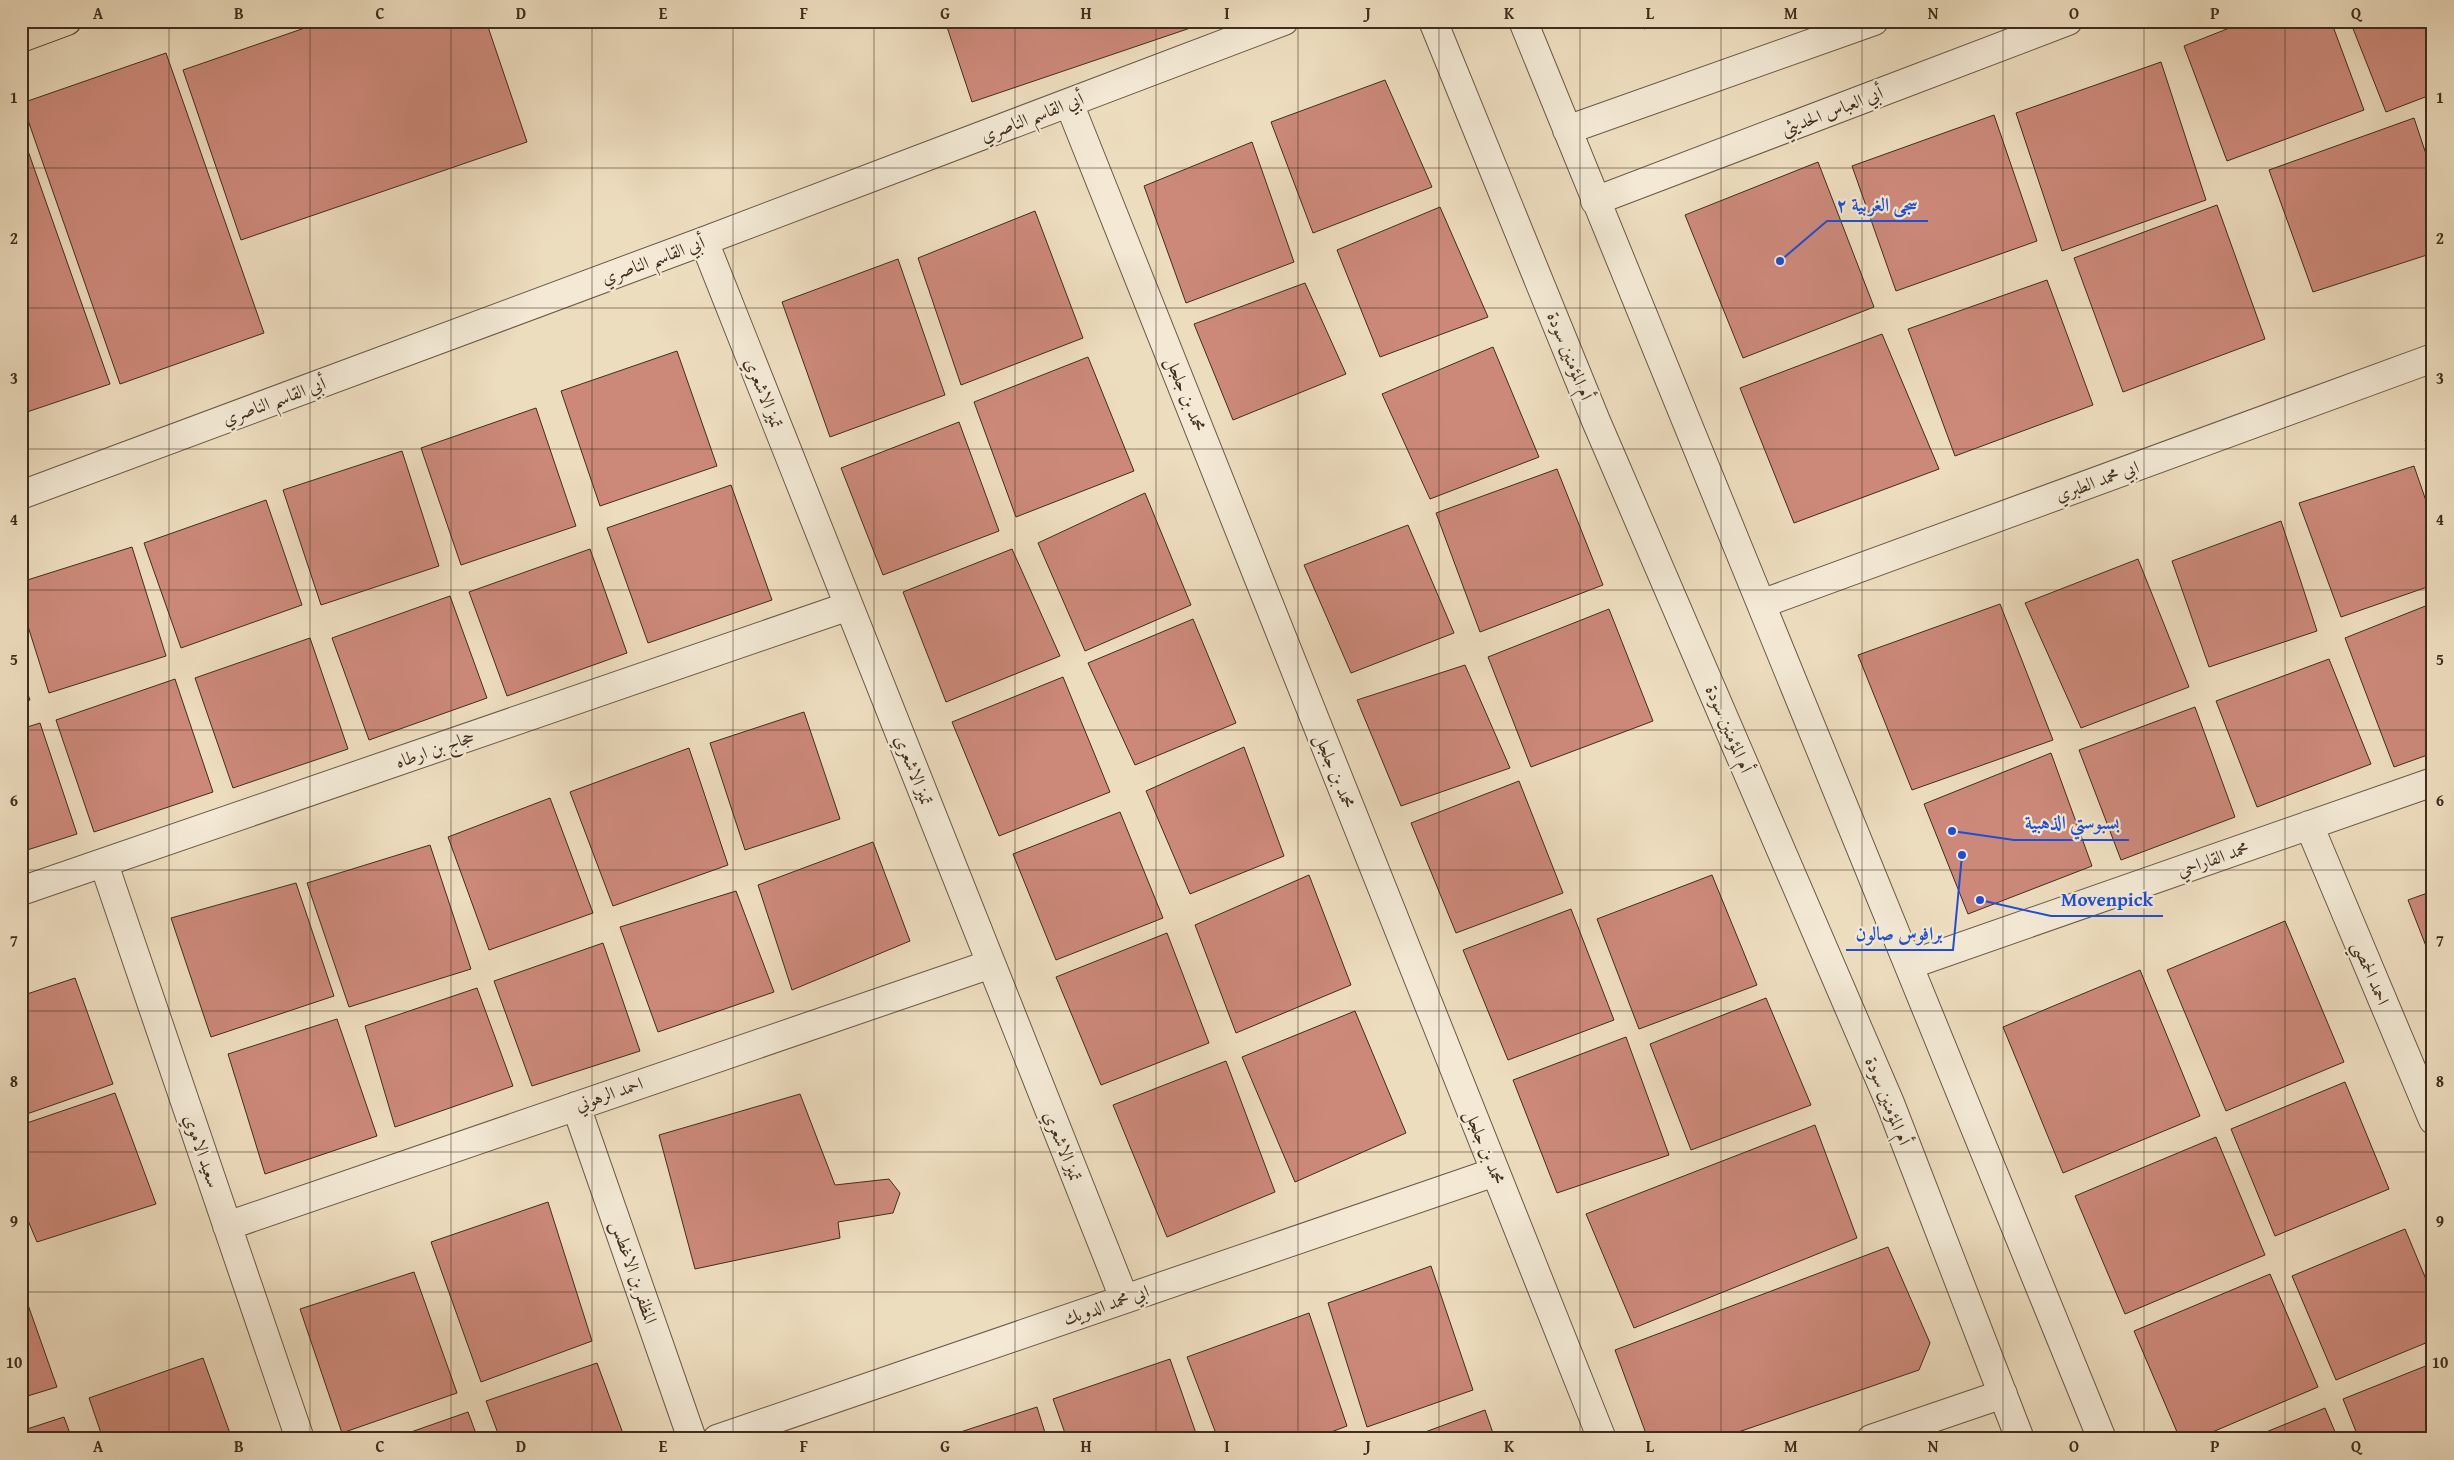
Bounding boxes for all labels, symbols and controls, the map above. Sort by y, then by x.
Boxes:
text: A [93,1,104,25]
text: B [234,1,244,25]
text: C [375,1,385,25]
text: D [516,1,526,25]
text: E [659,1,668,25]
text: F [800,1,808,25]
text: G [940,1,950,25]
text: H [1080,1,1092,25]
text: I [1224,1,1230,25]
text: J [1362,1,1371,25]
text: K [1504,1,1515,25]
text: L [1646,1,1655,25]
text: M [1784,1,1798,25]
text: N [1928,1,1939,25]
text: O [2069,1,2079,25]
text: P [2210,1,2220,25]
text: Q [2351,1,2363,25]
street label: أبي العباس الحديثي [1777,78,1889,145]
street label: أبي القاسم الناصري [976,84,1090,153]
text: 1 [10,85,18,109]
text: 1 [2436,85,2444,109]
callout: سجى الغربية ٢ [1827,187,1928,221]
text: سجى الغربية ٢ [1836,190,1918,218]
text: 2 [10,226,18,250]
text: 2 [2436,226,2444,250]
street label: أبي القاسم الناصري [597,228,711,295]
street label: أم المؤمنين سودة [1538,308,1601,406]
street label: محمد بن جلجل [1159,352,1214,435]
street label: تميز الاشعري [736,353,791,433]
text: 3 [10,366,18,390]
text: 3 [2436,366,2444,390]
street label: أبي القاسم الناصري [218,369,332,436]
street label: ابي محمد الطبري [2051,453,2143,510]
text: 4 [10,507,18,531]
text: 4 [2436,507,2444,531]
text: 5 [10,647,18,671]
text: 5 [2436,647,2444,671]
street label: أم المؤمنين سودة [1696,681,1760,779]
street label: حجاج بن ارطاه [392,722,479,778]
street label: محمد بن جلجل [1308,729,1363,812]
street label: تميز الاشعري [886,730,941,810]
text: 6 [10,788,18,812]
text: 6 [2436,788,2444,812]
callout: بسبوستي الذهبية [2014,806,2129,840]
text: بسبوستي الذهبية [2025,808,2120,840]
street label: محمد القاراحي [2173,834,2253,885]
callout: Movenpick [2051,882,2163,916]
text: Movenpick [2061,885,2153,913]
callout: برافوس صالون [1846,916,1953,950]
text: برافوس صالون [1856,919,1943,947]
text: 7 [10,928,18,952]
text: 7 [2436,928,2444,952]
street label: احمد الحمصي [2342,937,2397,1011]
street label: أم المؤمنين سودة [1856,1053,1919,1151]
text: 8 [10,1069,18,1093]
street label: احمد الرهوني [571,1069,647,1120]
text: 8 [2436,1069,2444,1093]
street label: محمد بن جلجل [1458,1105,1513,1188]
street label: تميز الاشعري [1035,1106,1090,1186]
street label: سعيد الاموي [175,1110,228,1192]
text: 9 [10,1209,18,1233]
text: 9 [2436,1209,2444,1233]
street label: المظفر بن الاغطس [604,1216,665,1327]
street label: ابي محمد الدويك [1059,1277,1153,1334]
text: 10 [6,1350,22,1374]
text: 10 [2432,1350,2448,1374]
text: A [93,1434,104,1458]
text: B [234,1434,244,1458]
text: C [375,1434,385,1458]
text: D [516,1434,526,1458]
text: E [659,1434,668,1458]
text: F [800,1434,808,1458]
text: G [940,1434,950,1458]
text: H [1080,1434,1092,1458]
text: I [1224,1434,1230,1458]
text: J [1362,1434,1371,1458]
text: K [1504,1434,1515,1458]
text: L [1646,1434,1655,1458]
text: M [1784,1434,1798,1458]
text: N [1928,1434,1939,1458]
text: O [2069,1434,2079,1458]
text: P [2210,1434,2220,1458]
text: Q [2351,1434,2363,1458]

